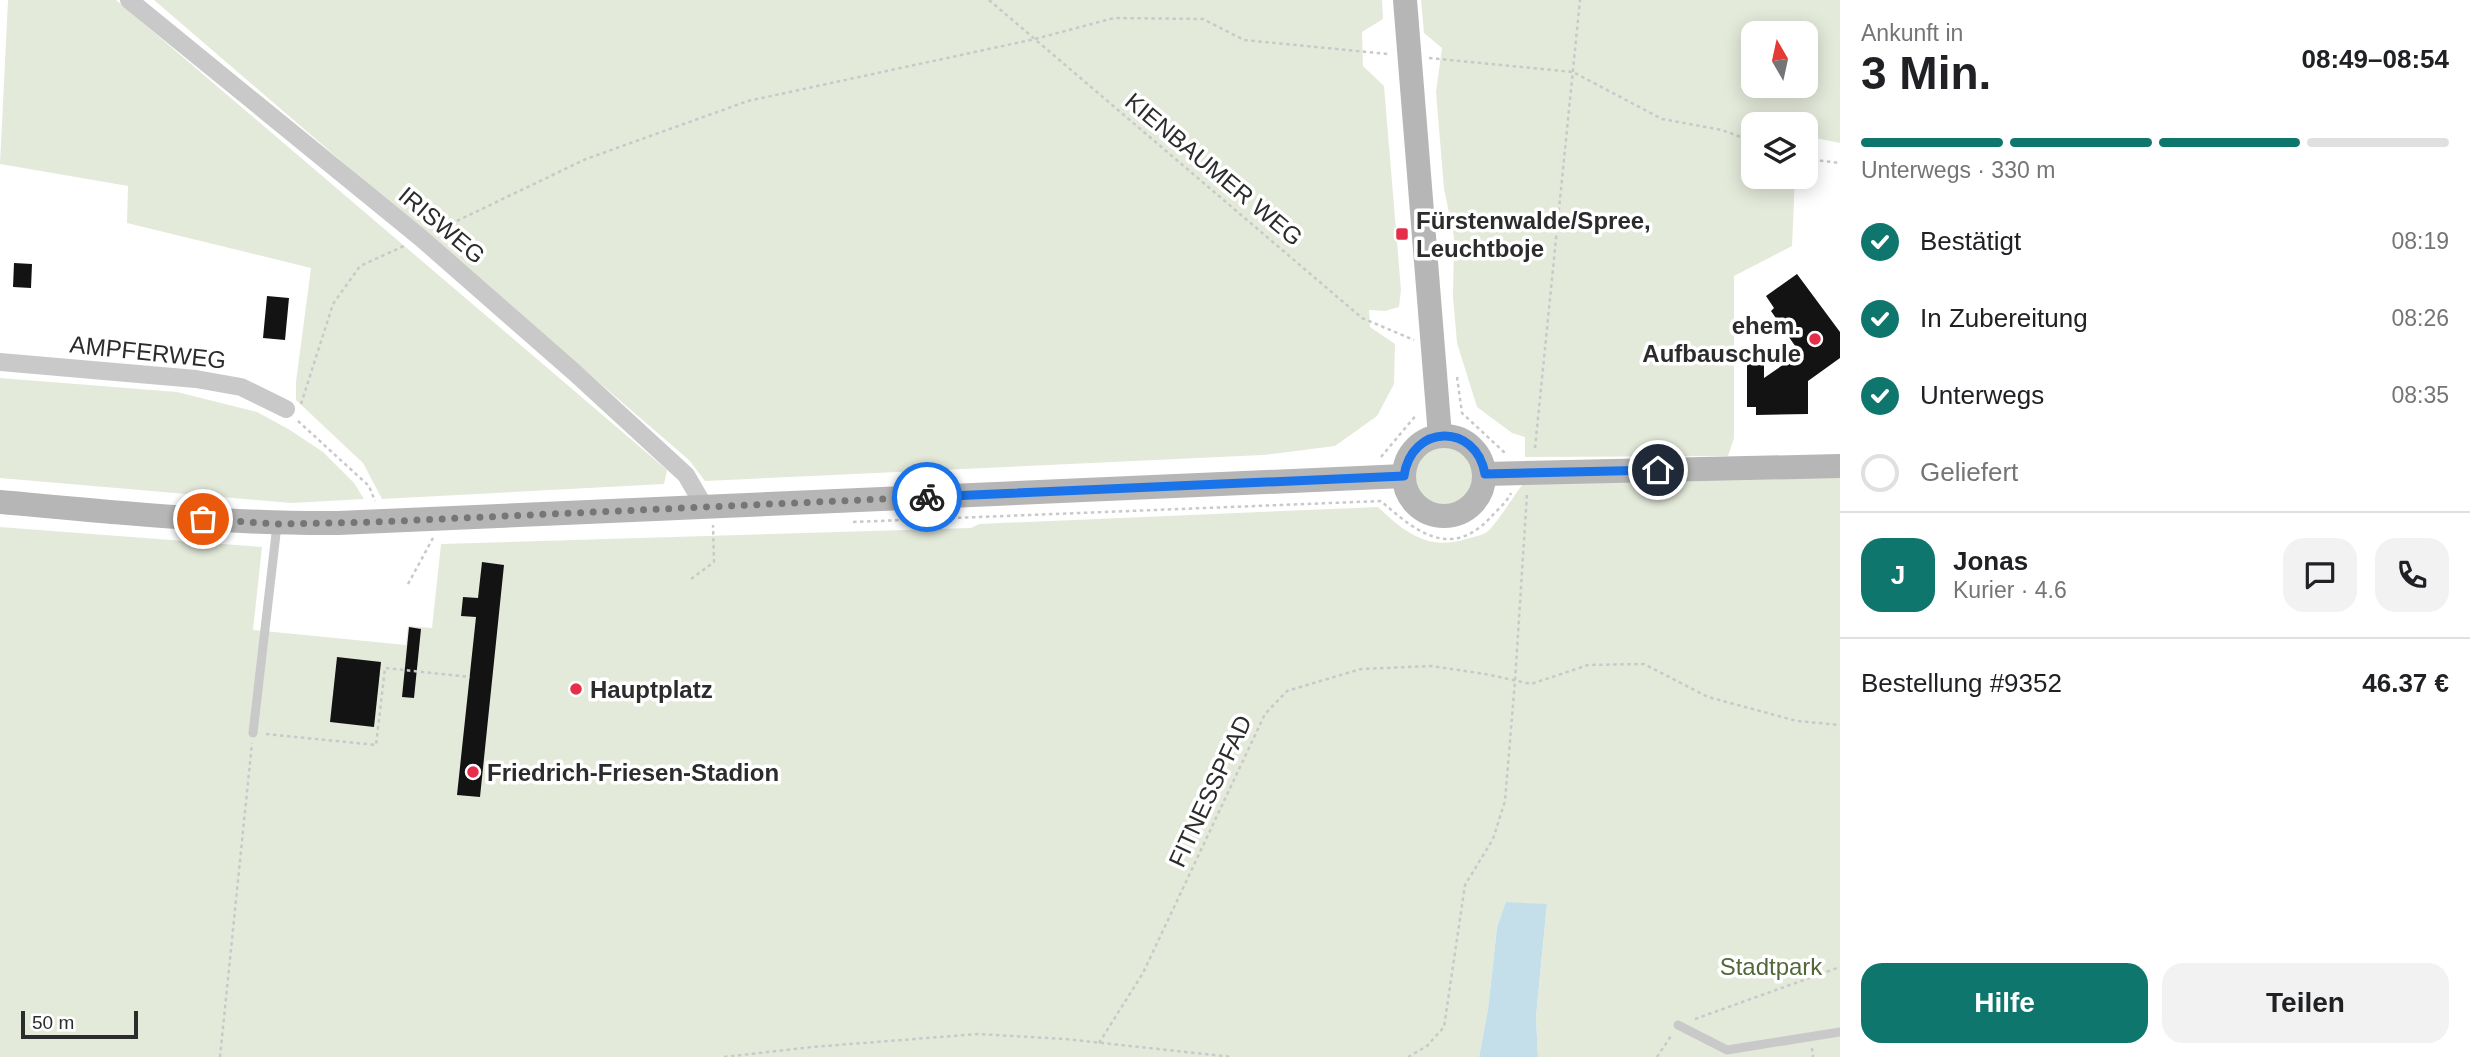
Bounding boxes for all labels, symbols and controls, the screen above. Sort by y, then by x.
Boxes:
text: Ankunft in [1861,20,1963,46]
north arrow [1741,21,1818,98]
map controls [1741,21,1818,189]
text: 08:49–08:54 [2302,44,2449,74]
text: 3 Min. [1861,47,1991,99]
street label: KIENBAUMER WEG [1120,87,1308,251]
button: layers [1741,112,1818,189]
text: Unterwegs · 330 m [1861,157,2055,183]
street label: IRISWEG [393,181,491,269]
place label: Fürstenwalde/Spree, Leuchtboje [1416,207,1651,262]
icon: check [1861,223,1899,261]
marker: Fürstenwalde/Spree, Leuchtboje [1394,226,1410,242]
text: Bestätigt [1920,226,2021,256]
text: 08:19 [2391,228,2449,254]
icon: check [1861,300,1899,338]
text: In Zubereitung [1920,303,2088,333]
text: 08:26 [2391,305,2449,331]
place label: ehem. Aufbauschule [1642,312,1801,367]
street label: AMPFERWEG [69,330,227,374]
marker: ehem. Aufbauschule [1807,331,1823,347]
icon: check [1861,377,1899,415]
text: Unterwegs [1920,380,2044,410]
text: 08:35 [2391,382,2449,408]
pin [1628,440,1688,500]
icon: home [1639,451,1677,489]
text: Geliefert [1920,457,2018,487]
courier [892,462,962,532]
icon: bike [908,478,946,516]
pin [173,489,233,549]
icon: bag [184,500,222,538]
button: chat [2283,538,2357,612]
button: phone [2375,538,2449,612]
text: Jonas [1953,546,2028,576]
text: J [1891,560,1905,590]
text: Kurier · 4.6 [1953,577,2067,603]
text: Bestellung #9352 [1861,668,2062,698]
text: 46.37 € [2362,668,2449,698]
place label: Hauptplatz [590,676,713,703]
marker: Hauptplatz [568,681,584,697]
street label: FITNESSPFAD [1163,711,1257,871]
place label: Friedrich-Friesen-Stadion [487,759,779,786]
marker: Friedrich-Friesen-Stadion [465,764,481,780]
park label: Stadtpark [1720,953,1823,980]
button: Hilfe [1861,963,2148,1043]
button: Teilen [2162,963,2449,1043]
scale bar [21,1008,138,1040]
text: 50 m [32,1012,74,1033]

